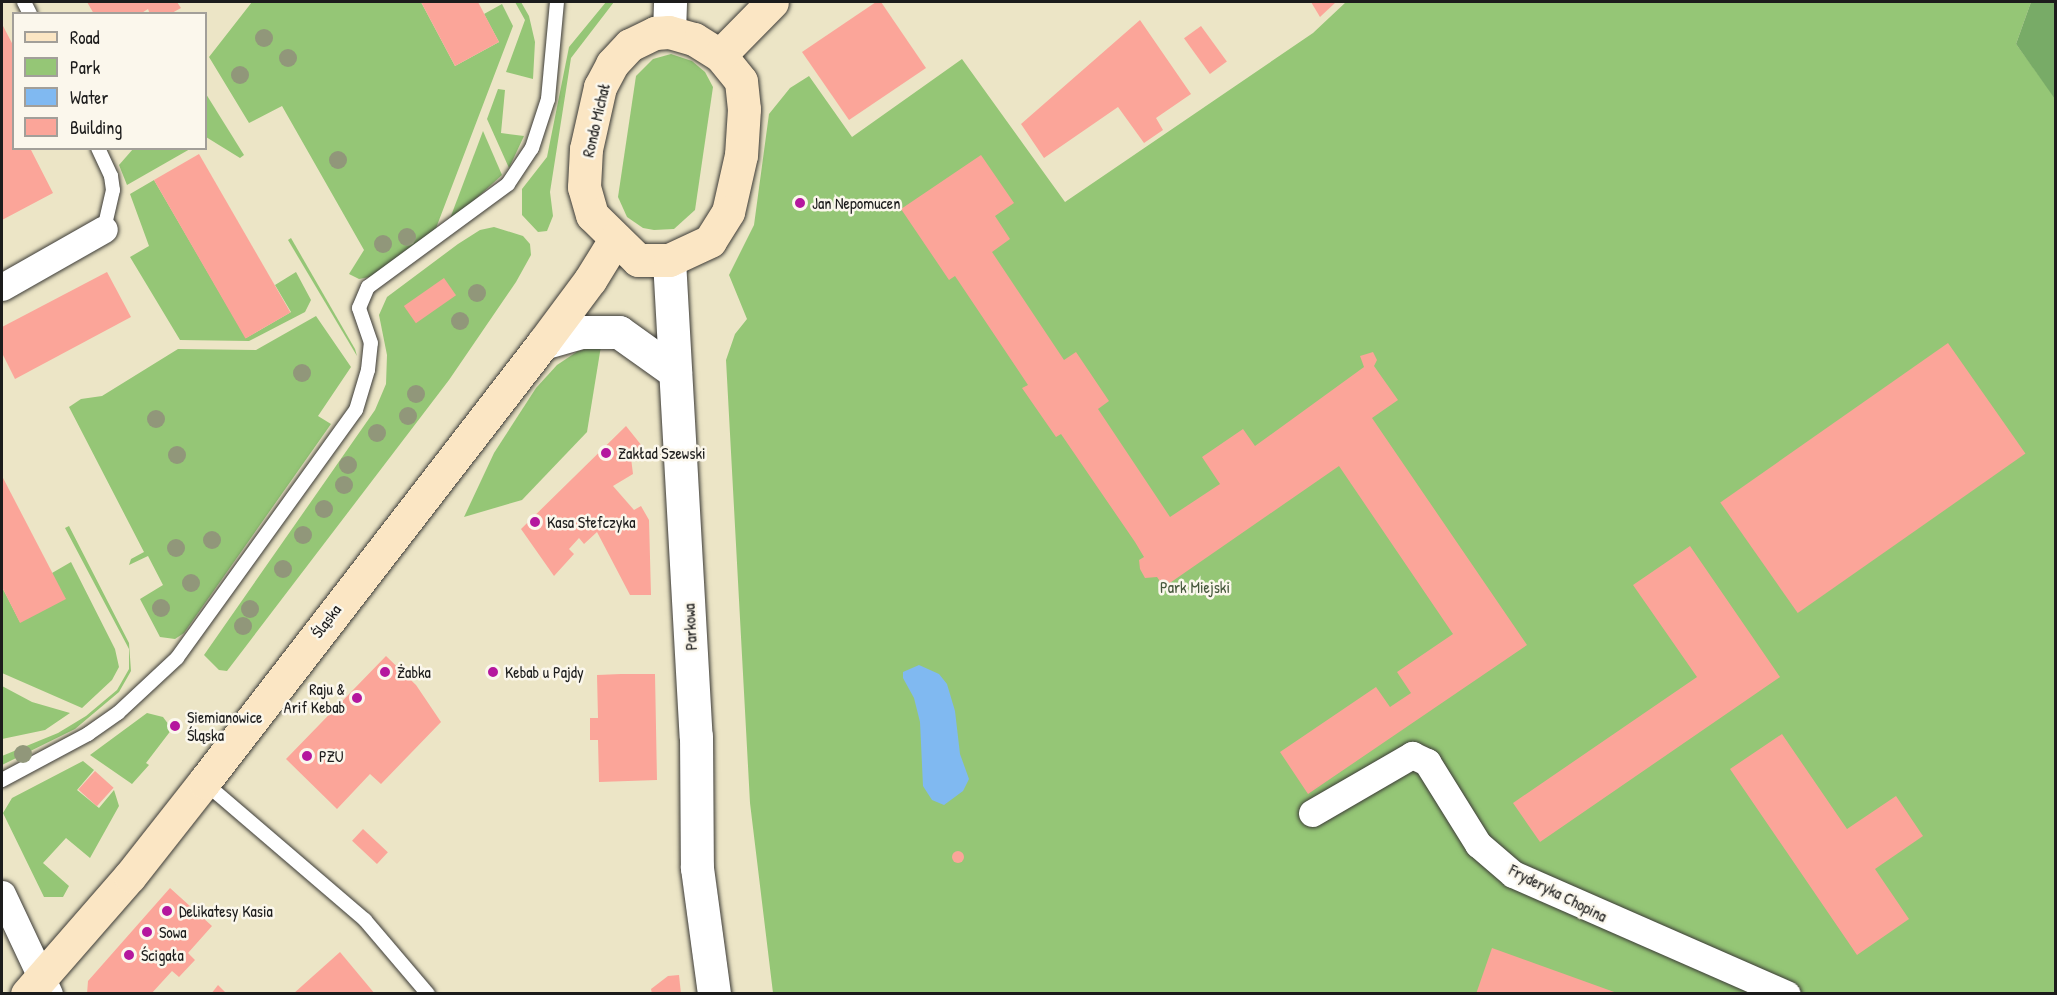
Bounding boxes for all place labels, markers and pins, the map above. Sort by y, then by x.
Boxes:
place label: Jan Nepomucen [812,193,900,213]
marker: Jan Nepomucen [793,196,807,210]
place label: Zakład Szewski [618,443,706,463]
marker: Zakład Szewski [599,446,613,460]
place label: Kasa Stefczyka [547,512,635,532]
marker: Kasa Stefczyka [528,515,542,529]
place label: Żabka [397,662,431,682]
place label: Kebab u Pajdy [505,662,584,682]
marker: Żabka [378,665,392,679]
marker: Kebab u Pajdy [486,665,500,679]
place label: Raju & Arif Kebab [284,679,345,717]
marker: Raju & Arif Kebab [350,691,364,705]
place label: Siemianowice Śląska [187,707,262,745]
marker: Siemianowice Śląska [168,719,182,733]
place label: PZU [319,746,344,766]
marker: PZU [300,749,314,763]
place label: Delikatesy Kasia [179,901,273,921]
marker: Delikatesy Kasia [160,904,174,918]
place label: Sowa [159,922,186,942]
marker: Sowa [140,925,154,939]
place label: Ścigała [141,945,184,965]
marker: Ścigała [122,948,136,962]

